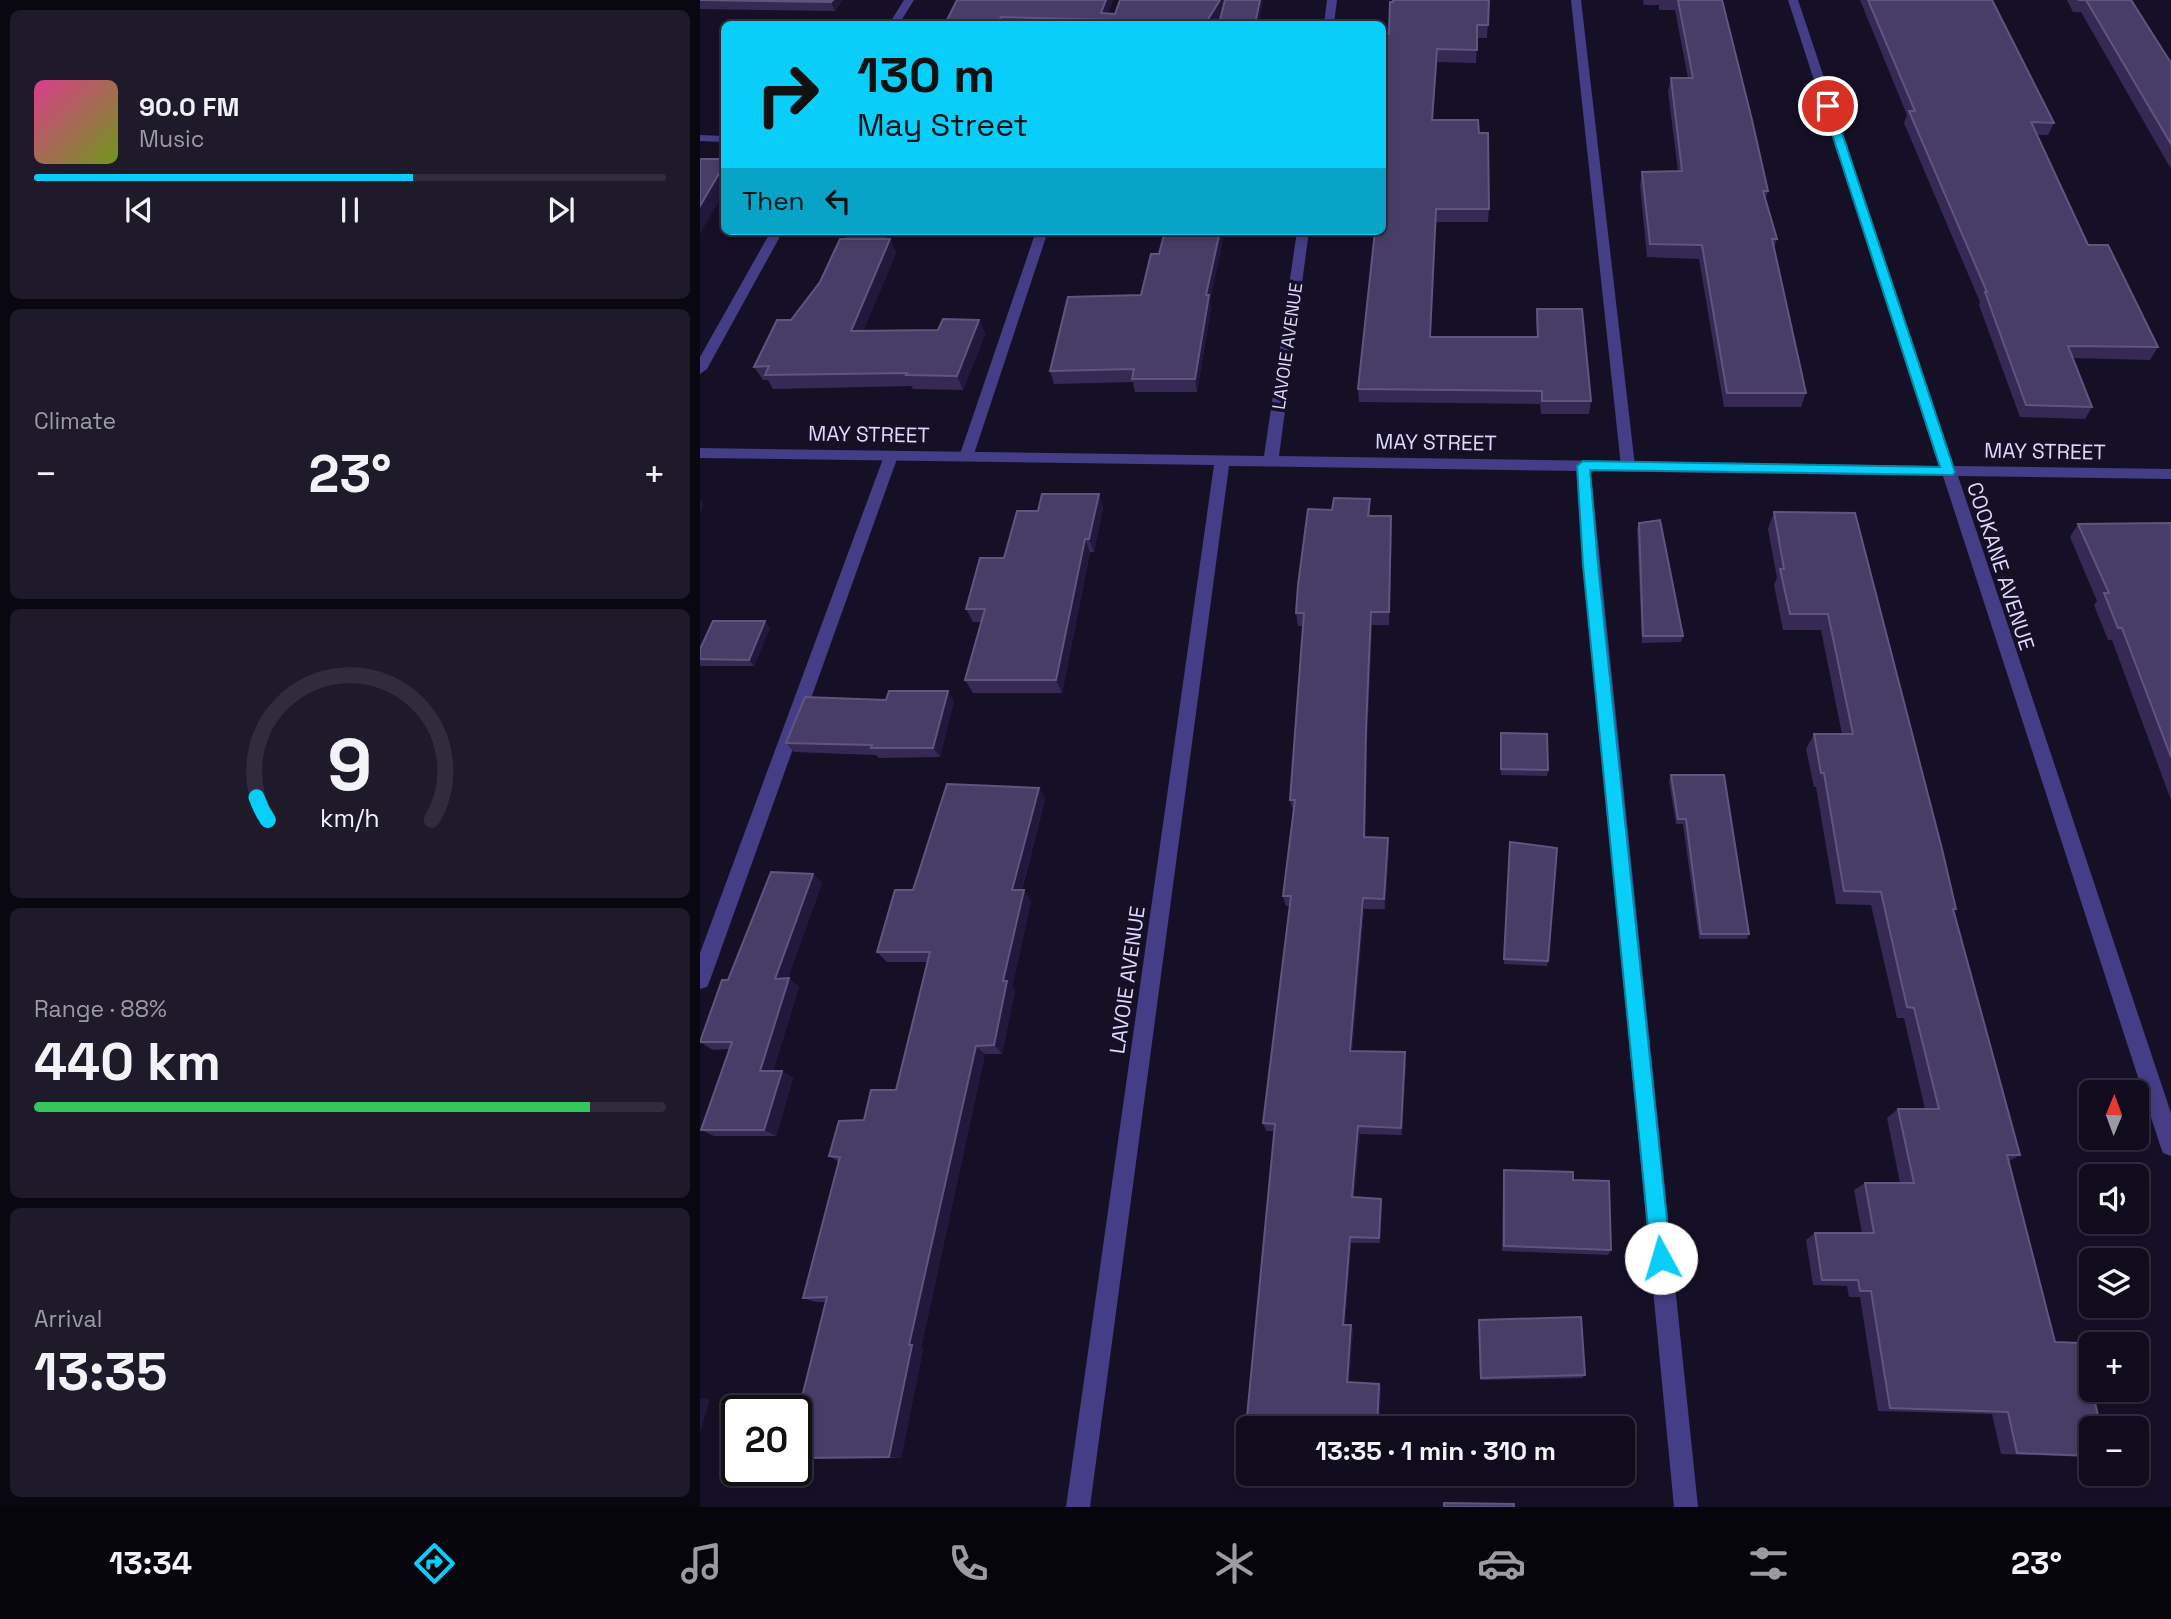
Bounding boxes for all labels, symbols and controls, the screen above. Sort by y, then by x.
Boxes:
text: 130 m [857,44,995,106]
icon: right [742,49,833,140]
pin [1798,76,1858,136]
icon: arrive [1809,87,1847,125]
text: 90.0 FM [139,90,239,124]
text: May Street [857,105,1028,145]
text: Music [139,124,204,154]
icon: left [819,182,857,220]
text: Then [742,184,805,218]
icon: previous [120,191,158,229]
icon: pause [331,191,369,229]
icon: next [542,191,580,229]
street label: LAVOIE AVENUE [1267,281,1307,411]
text: Climate [34,406,116,436]
street label: MAY STREET [808,419,930,449]
street label: MAY STREET [1375,427,1497,457]
street label: MAY STREET [1984,436,2106,466]
text: 23° [309,441,392,507]
text: − [34,450,58,498]
text: + [642,450,666,498]
street label: COOKANE AVENUE [1961,479,2041,653]
text: 9 [328,718,373,811]
text: km/h [320,801,380,833]
street label: LAVOIE AVENUE [1103,904,1151,1056]
text: Range · 88% [34,994,167,1024]
text: 440 km [34,1029,221,1095]
north arrow [2079,1080,2149,1150]
map controls [2079,1080,2149,1486]
button: sound [2079,1164,2149,1234]
position arrow [1624,1221,1698,1295]
button: layers [2079,1248,2149,1318]
text: Arrival [34,1304,102,1334]
button: + [2079,1332,2149,1402]
text: 13:35 [34,1339,167,1405]
speed limit sign: 20 [721,1395,812,1486]
button: − [2079,1416,2149,1486]
text: 13:35 · 1 min · 310 m [1315,1434,1556,1468]
icon: directions [410,1539,459,1588]
icon: music [677,1539,726,1588]
icon: phone [944,1539,993,1588]
icon: climate [1210,1539,1259,1588]
icon: car [1477,1539,1526,1588]
icon: filters [1744,1539,1793,1588]
text: 13:34 [109,1543,192,1583]
text: 23° [2011,1543,2062,1583]

